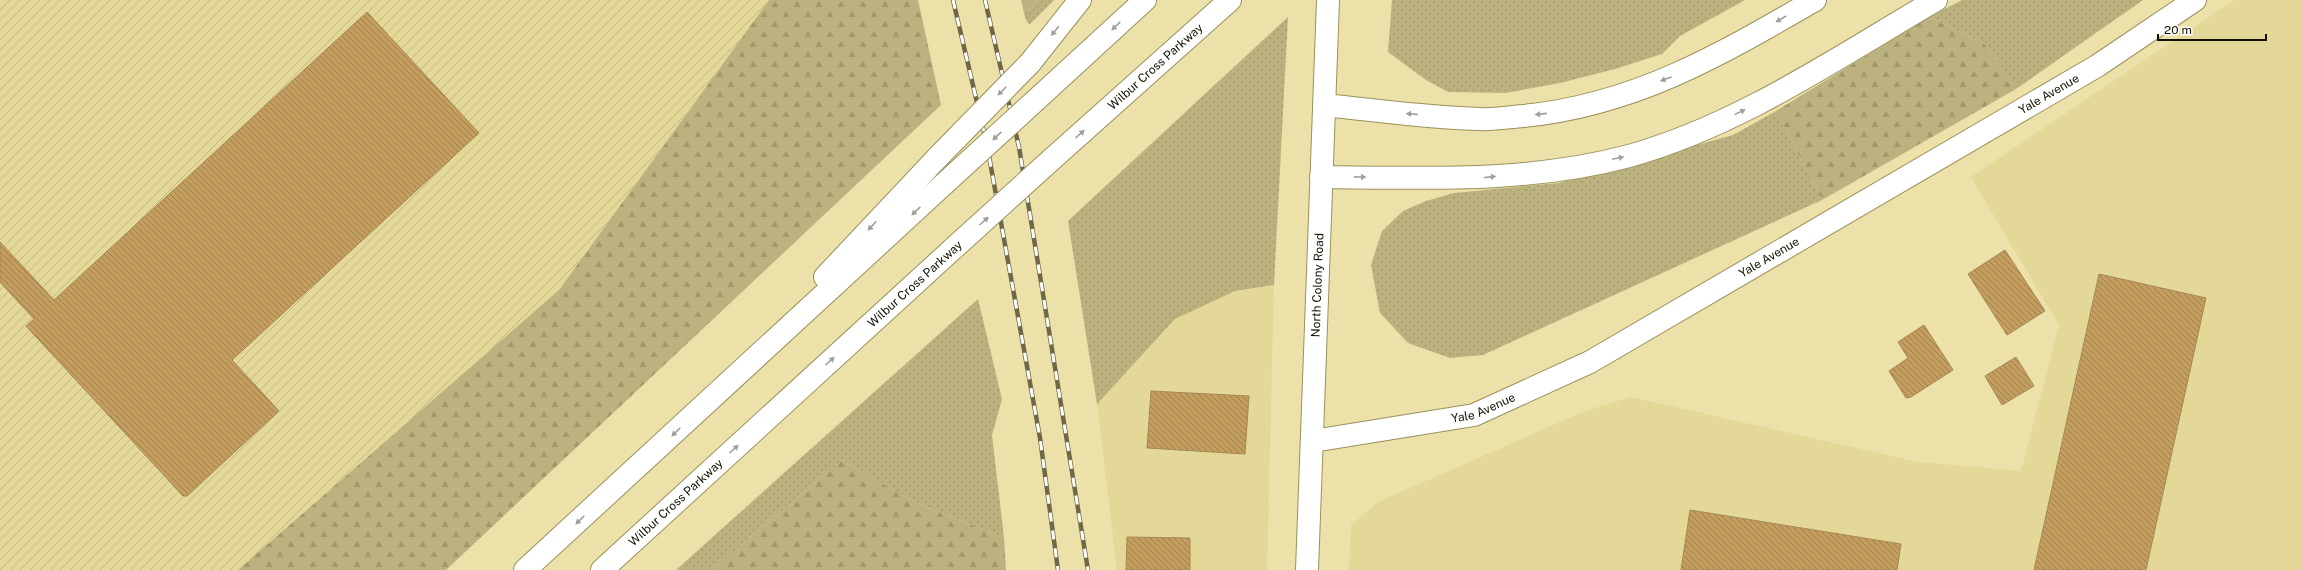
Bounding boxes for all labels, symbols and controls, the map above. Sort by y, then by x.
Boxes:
one-way arrow [1775,16,1787,23]
scale bar [2158,16,2266,42]
street label: Wilbur Cross Parkway [1105,20,1206,113]
one-way arrow [1111,22,1121,31]
text: 20 m [2164,23,2192,37]
one-way arrow [1051,25,1060,36]
street label: Yale Avenue [2016,71,2082,117]
one-way arrow [1660,77,1672,83]
one-way arrow [997,86,1007,96]
one-way arrow [1734,109,1745,115]
one-way arrow [1406,110,1418,117]
one-way arrow [1535,110,1547,117]
one-way arrow [1075,129,1085,139]
one-way arrow [992,131,1002,141]
one-way arrow [1612,154,1625,160]
one-way arrow [1354,174,1367,180]
one-way arrow [1484,174,1496,181]
one-way arrow [911,206,920,215]
one-way arrow [979,216,989,226]
one-way arrow [868,221,877,231]
street label: North Colony Road [1309,233,1326,338]
street label: Yale Avenue [1736,234,1802,280]
street label: Wilbur Cross Parkway [865,238,966,330]
one-way arrow [825,357,835,366]
street label: Yale Avenue [1450,390,1518,426]
one-way arrow [671,427,681,436]
one-way arrow [729,444,739,454]
street label: Wilbur Cross Parkway [626,456,726,549]
one-way arrow [575,515,585,524]

